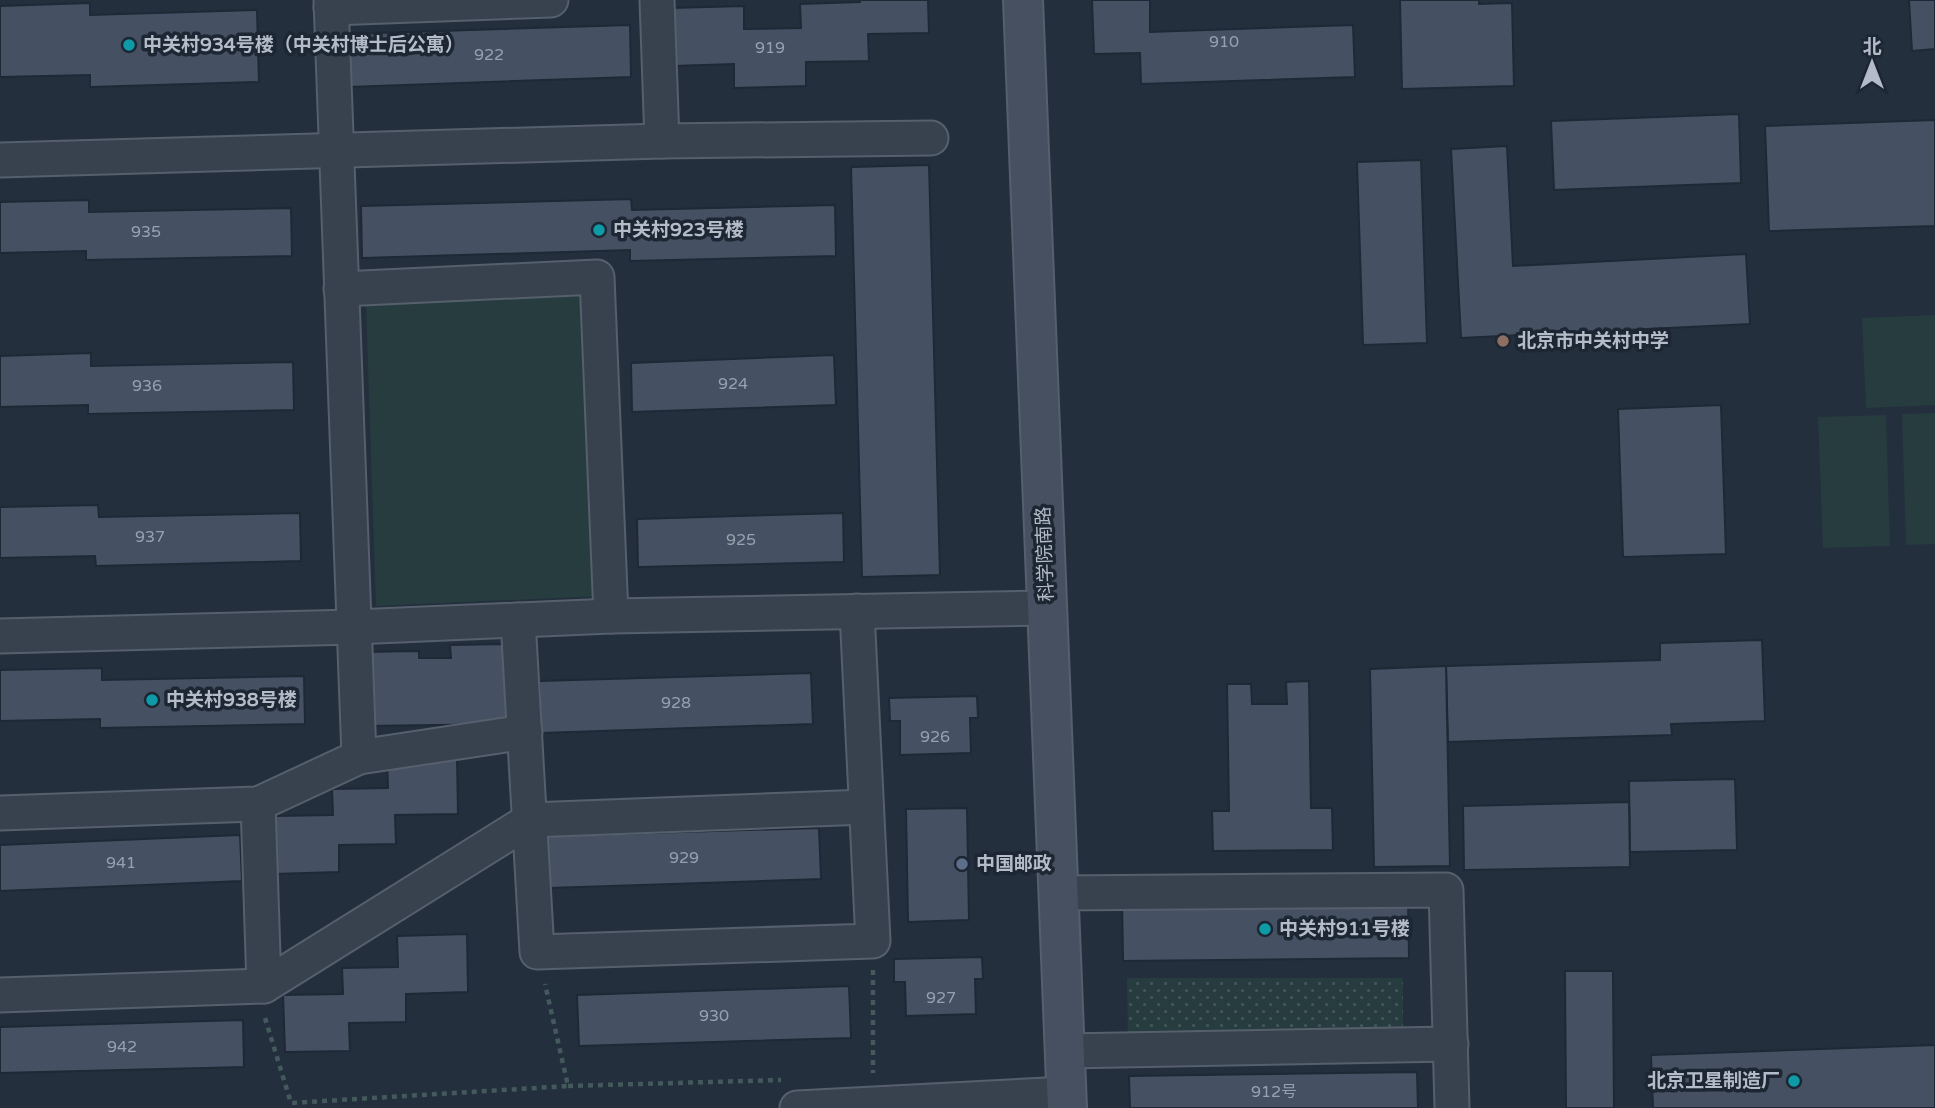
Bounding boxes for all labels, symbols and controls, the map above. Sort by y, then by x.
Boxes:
north arrow [1837,28,1907,98]
house number: 910 [1209,32,1239,52]
place label: 中关村934号楼（中关村博士后公寓） [143,34,464,56]
text: 北 [1862,36,1882,58]
marker: 中关村934号楼（中关村博士后公寓） [121,37,137,53]
house number: 919 [755,38,785,58]
house number: 922 [474,45,504,65]
place label: 中关村923号楼 [613,219,744,241]
house number: 935 [131,222,161,242]
marker: 中关村923号楼 [591,222,607,238]
place label: 北京市中关村中学 [1517,330,1669,352]
marker: 北京市中关村中学 [1495,333,1511,349]
house number: 924 [718,374,748,394]
house number: 936 [132,376,162,396]
street label: 科学院南路 [1032,506,1058,602]
house number: 937 [135,527,165,547]
house number: 925 [726,530,756,550]
place label: 中关村938号楼 [166,689,297,711]
marker: 中关村938号楼 [144,692,160,708]
house number: 928 [661,693,691,713]
house number: 926 [920,727,950,747]
house number: 929 [669,848,699,868]
house number: 941 [106,853,136,873]
place label: 中国邮政 [976,853,1052,875]
marker: 中国邮政 [954,856,970,872]
place label: 中关村911号楼 [1279,918,1410,940]
marker: 中关村911号楼 [1257,921,1273,937]
house number: 927 [926,988,956,1008]
house number: 930 [699,1006,729,1026]
house number: 942 [107,1037,137,1057]
place label: 北京卫星制造厂 [1647,1070,1780,1092]
marker: 北京卫星制造厂 [1786,1073,1802,1089]
house number: 912号 [1251,1082,1297,1102]

